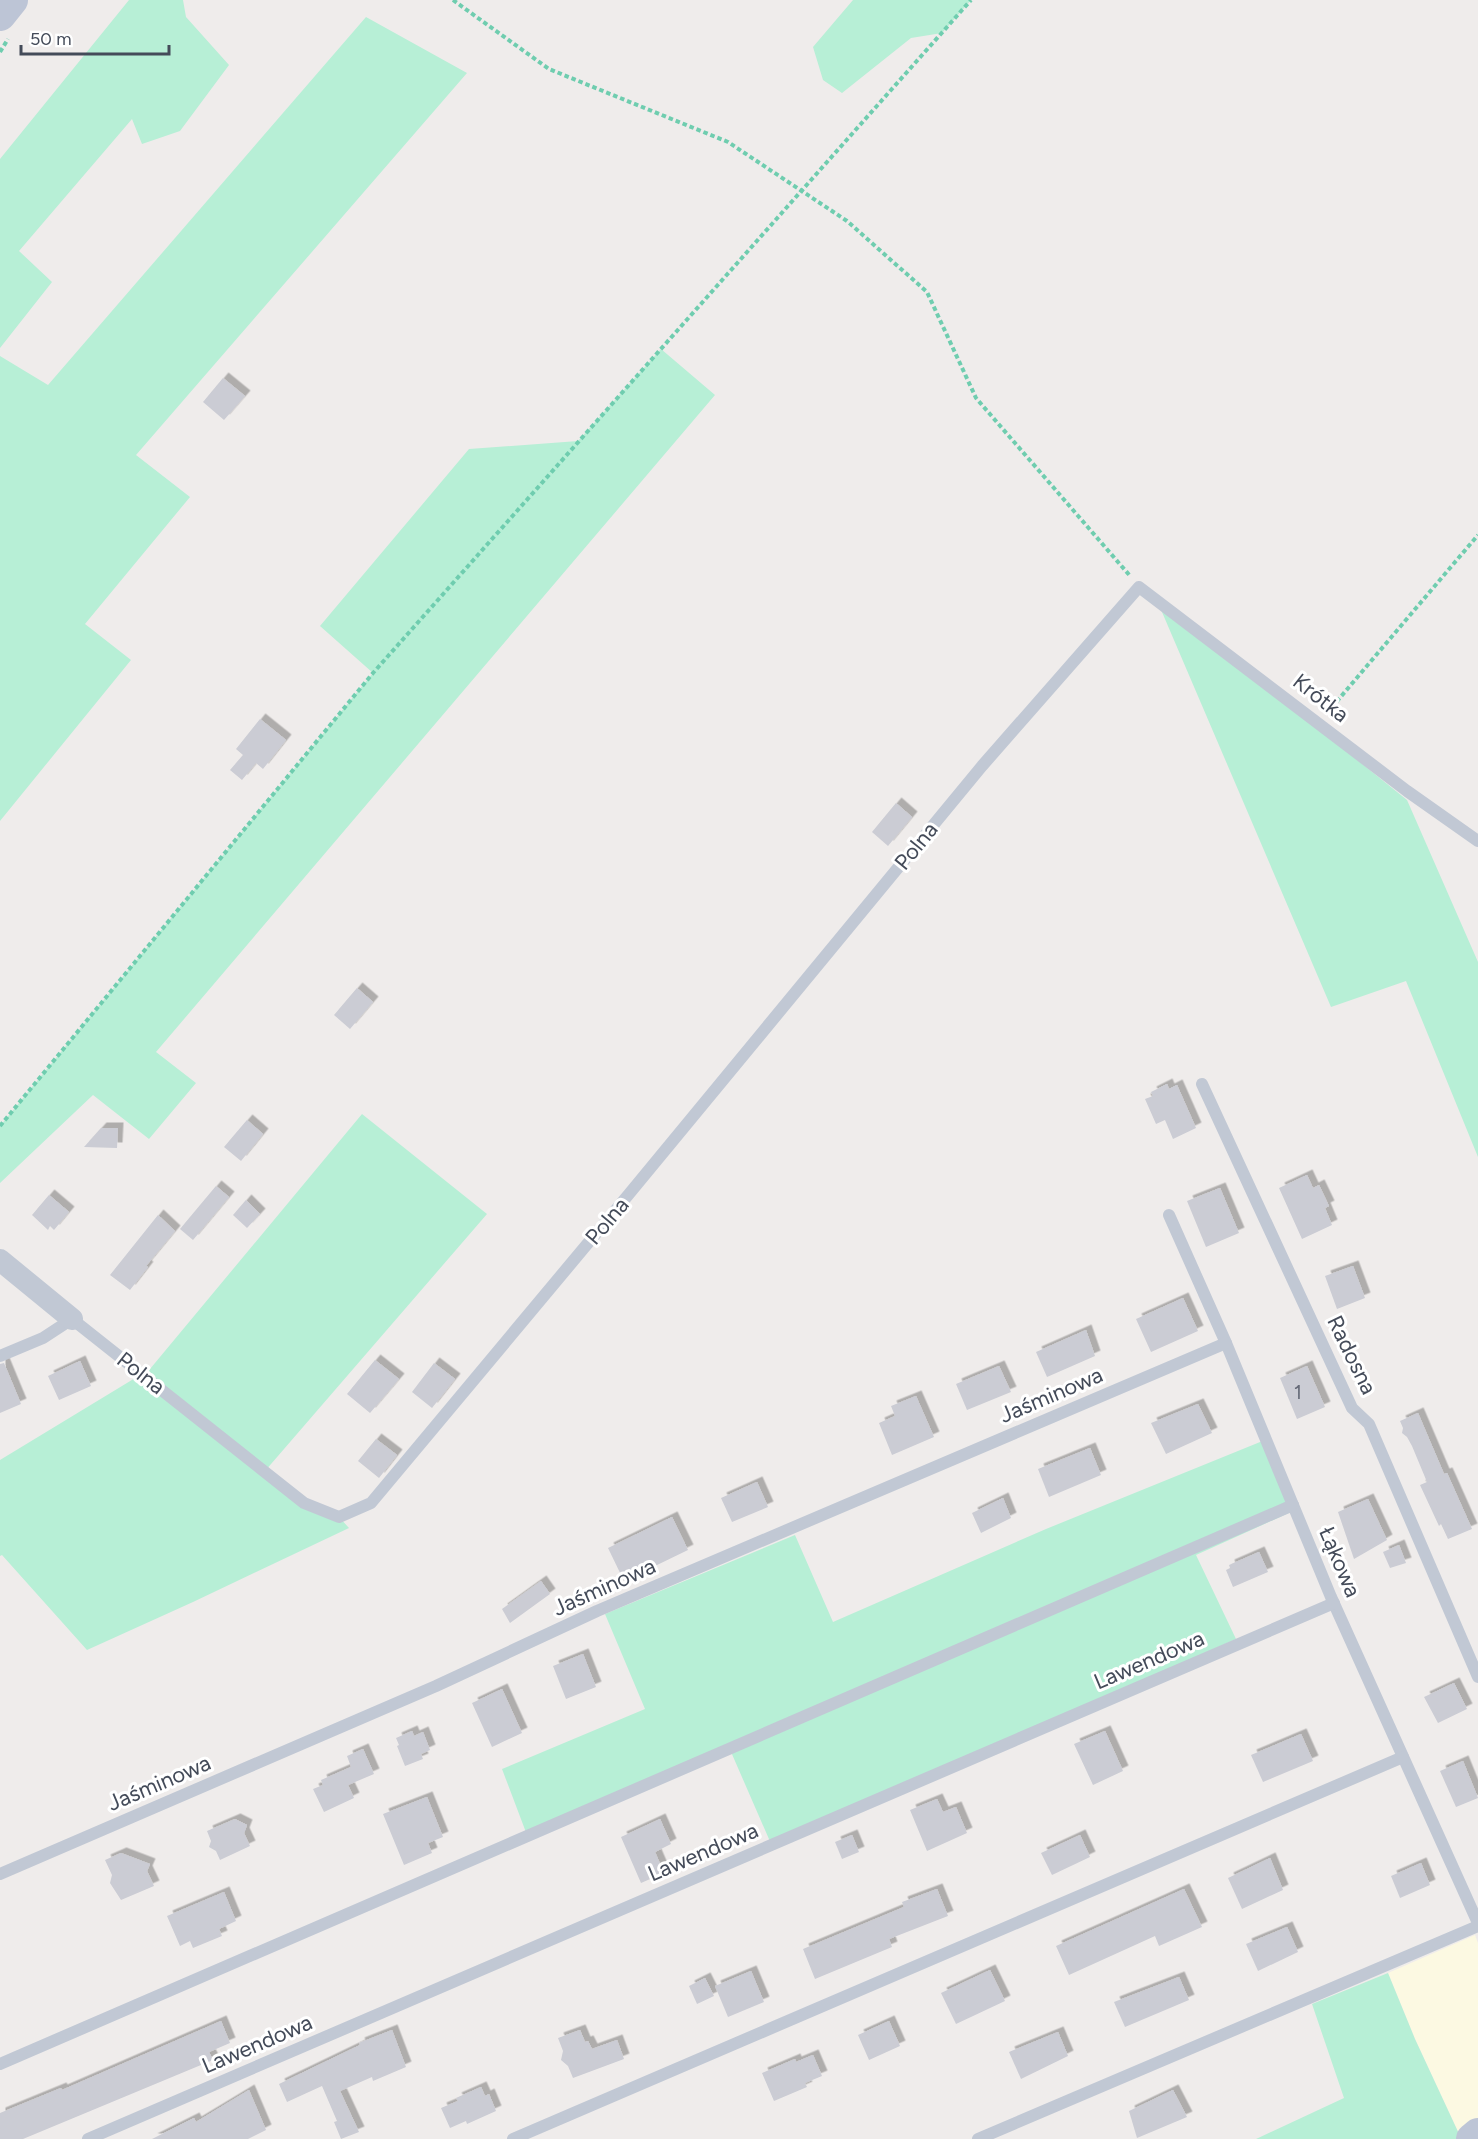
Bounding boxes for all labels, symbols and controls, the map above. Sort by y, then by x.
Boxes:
scale bar [21,18,170,56]
text: 50 m [30,28,72,50]
street label: Krótka [1288,668,1354,728]
street label: Polna [889,817,943,875]
street label: Polna [579,1192,635,1250]
street label: Radosna [1321,1311,1383,1399]
street label: Polna [112,1346,170,1400]
street label: Jaśminowa [995,1361,1107,1429]
house number: 1 [1294,1380,1302,1404]
street label: Łąkowa [1313,1523,1367,1601]
street label: Jaśminowa [548,1552,660,1622]
street label: Lawendowa [1090,1625,1208,1695]
street label: Jaśminowa [103,1749,215,1817]
street label: Lawendowa [644,1817,762,1887]
street label: Lawendowa [198,2009,316,2079]

